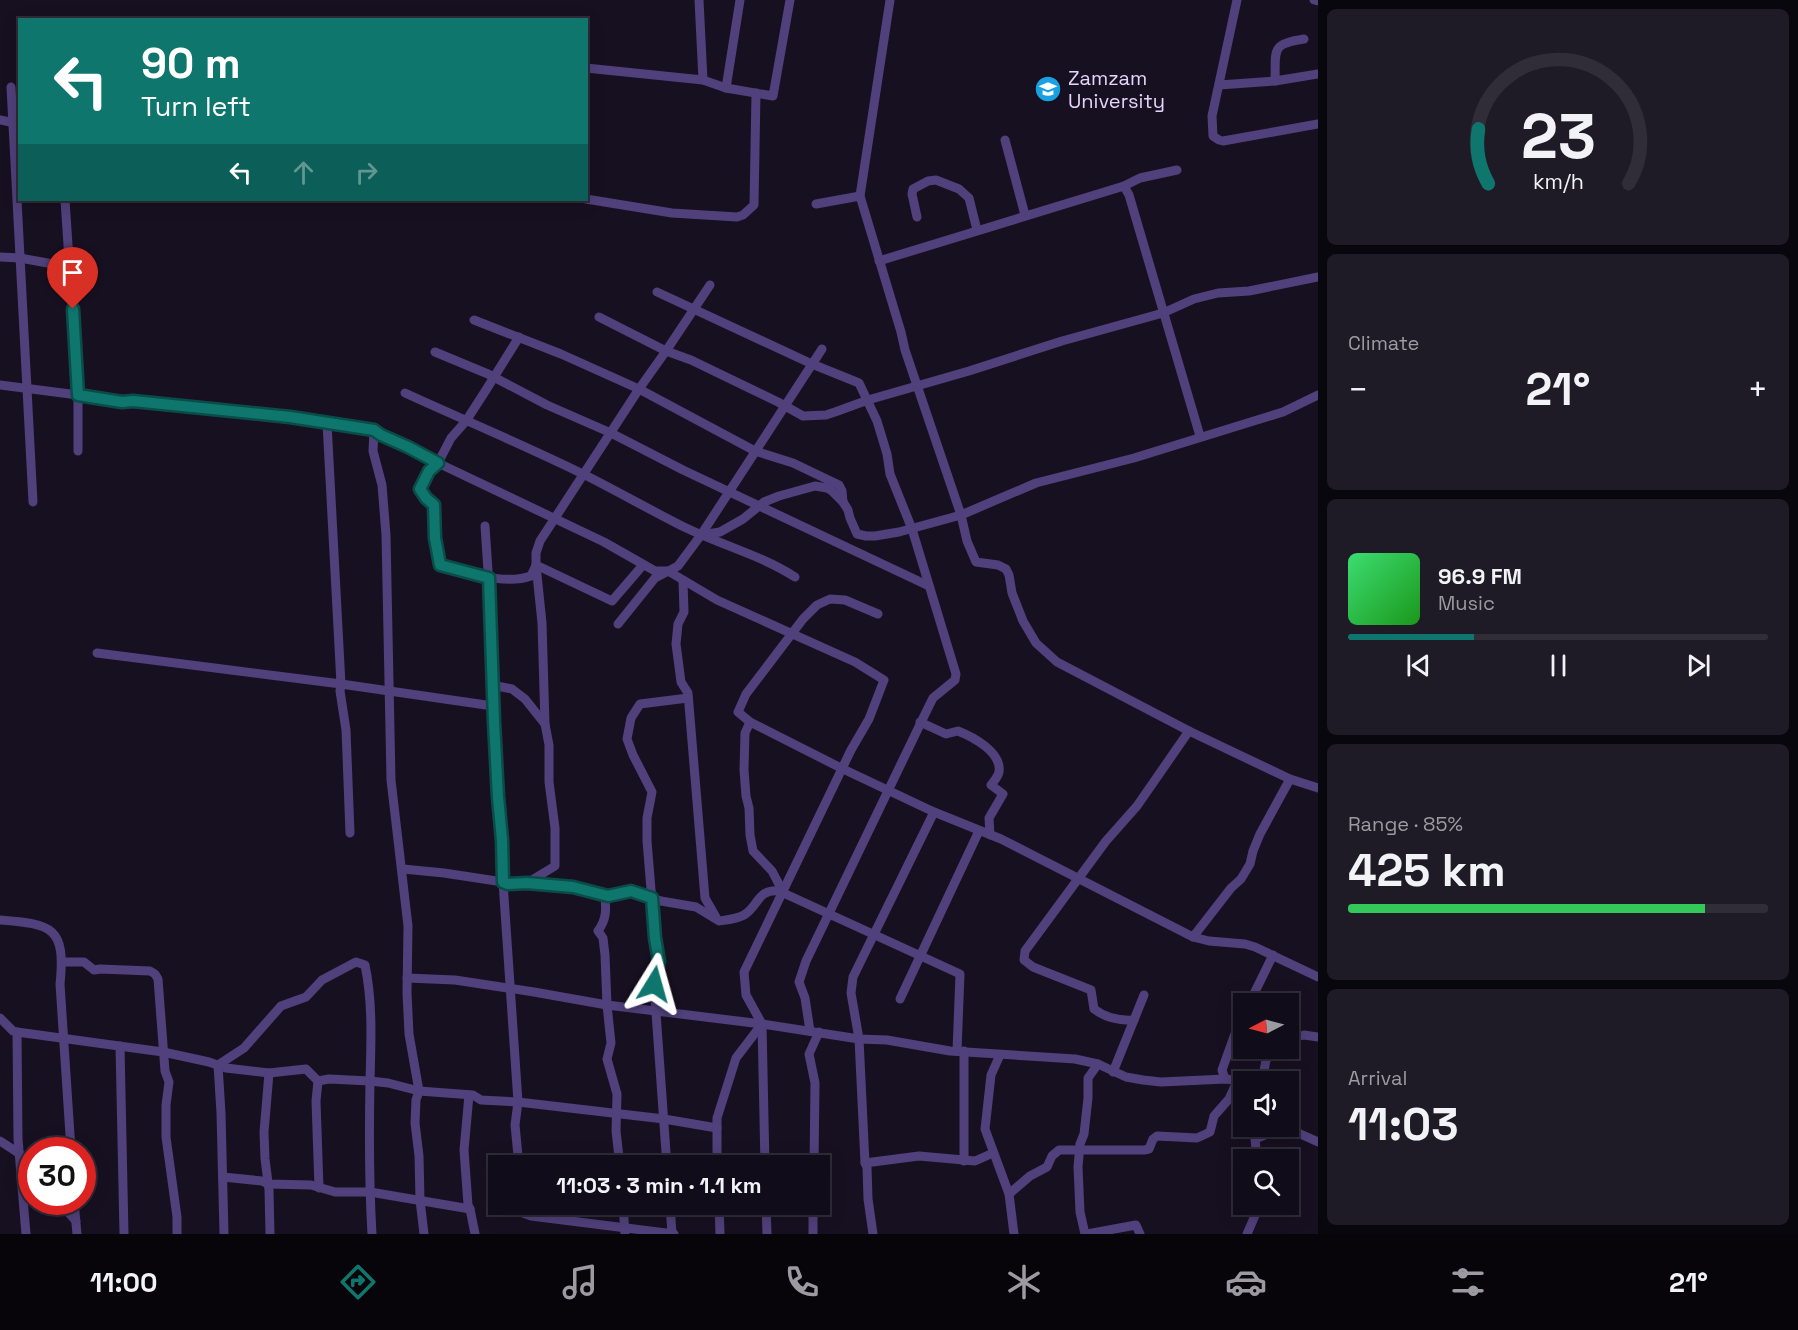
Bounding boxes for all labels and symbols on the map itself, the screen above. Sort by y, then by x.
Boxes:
place label: Zamzam University [1068,65,1165,114]
school or university icon: Zamzam University [1033,74,1063,104]
pin [47,247,98,309]
position arrow [622,952,686,1016]
north arrow [1233,993,1299,1059]
speed limit sign: 30 [18,1137,96,1215]

